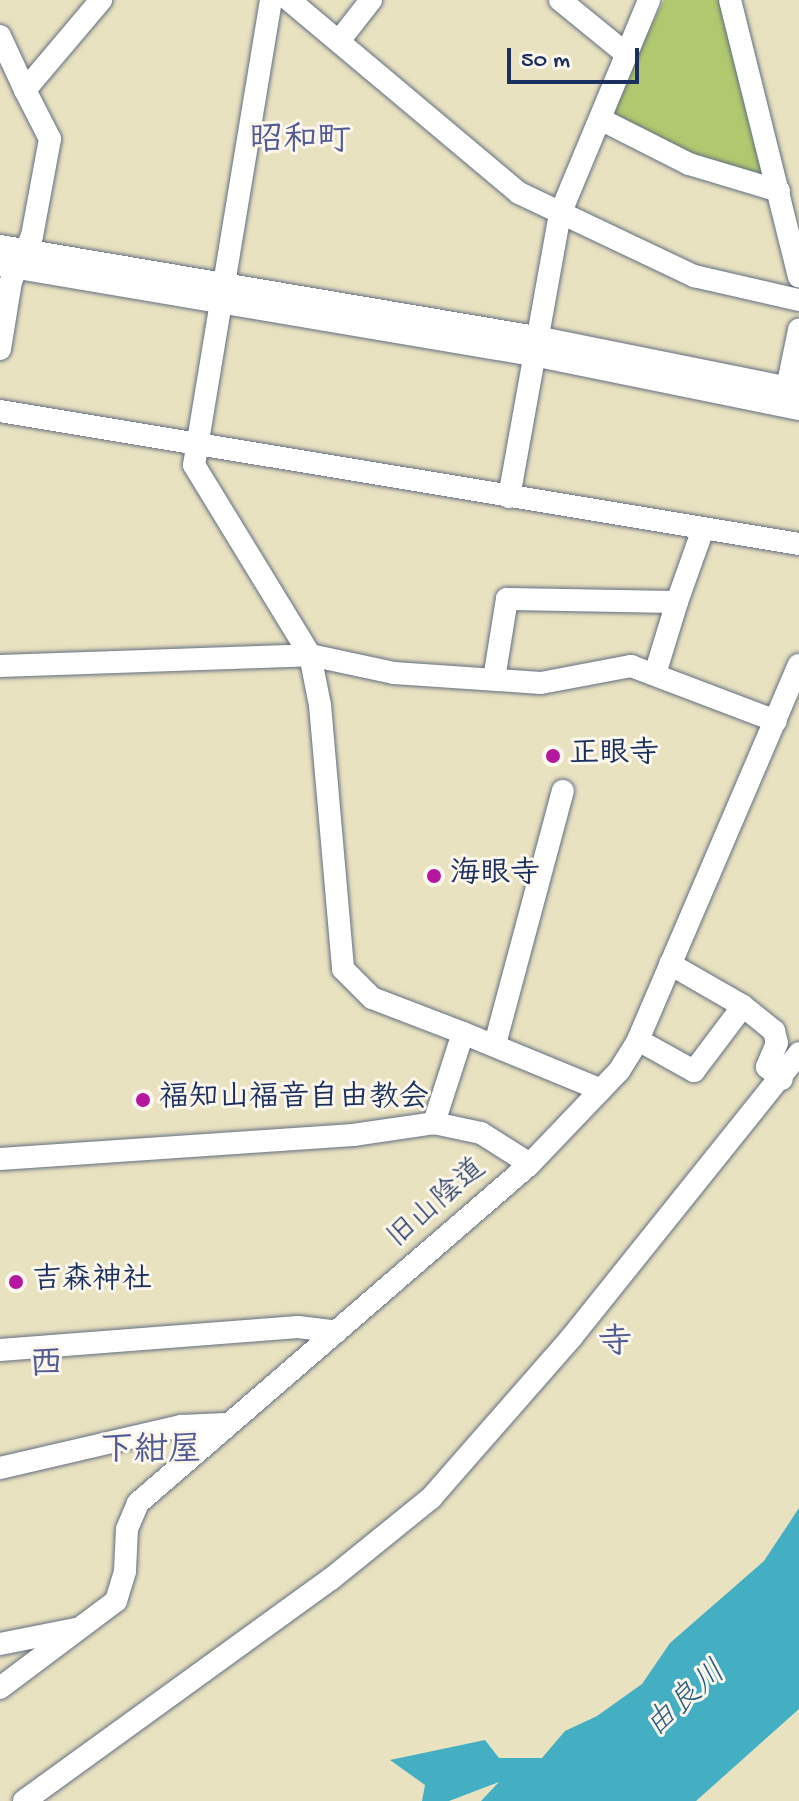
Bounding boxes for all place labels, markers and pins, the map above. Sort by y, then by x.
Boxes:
place label: 正眼寺 [569,738,659,774]
marker: 正眼寺 [544,747,562,765]
place label: 海眼寺 [450,858,540,894]
marker: 海眼寺 [425,867,443,885]
place label: 福知山福音自由教会 [159,1082,429,1118]
marker: 福知山福音自由教会 [134,1091,152,1109]
place label: 吉森神社 [32,1264,152,1300]
marker: 吉森神社 [7,1273,25,1291]

